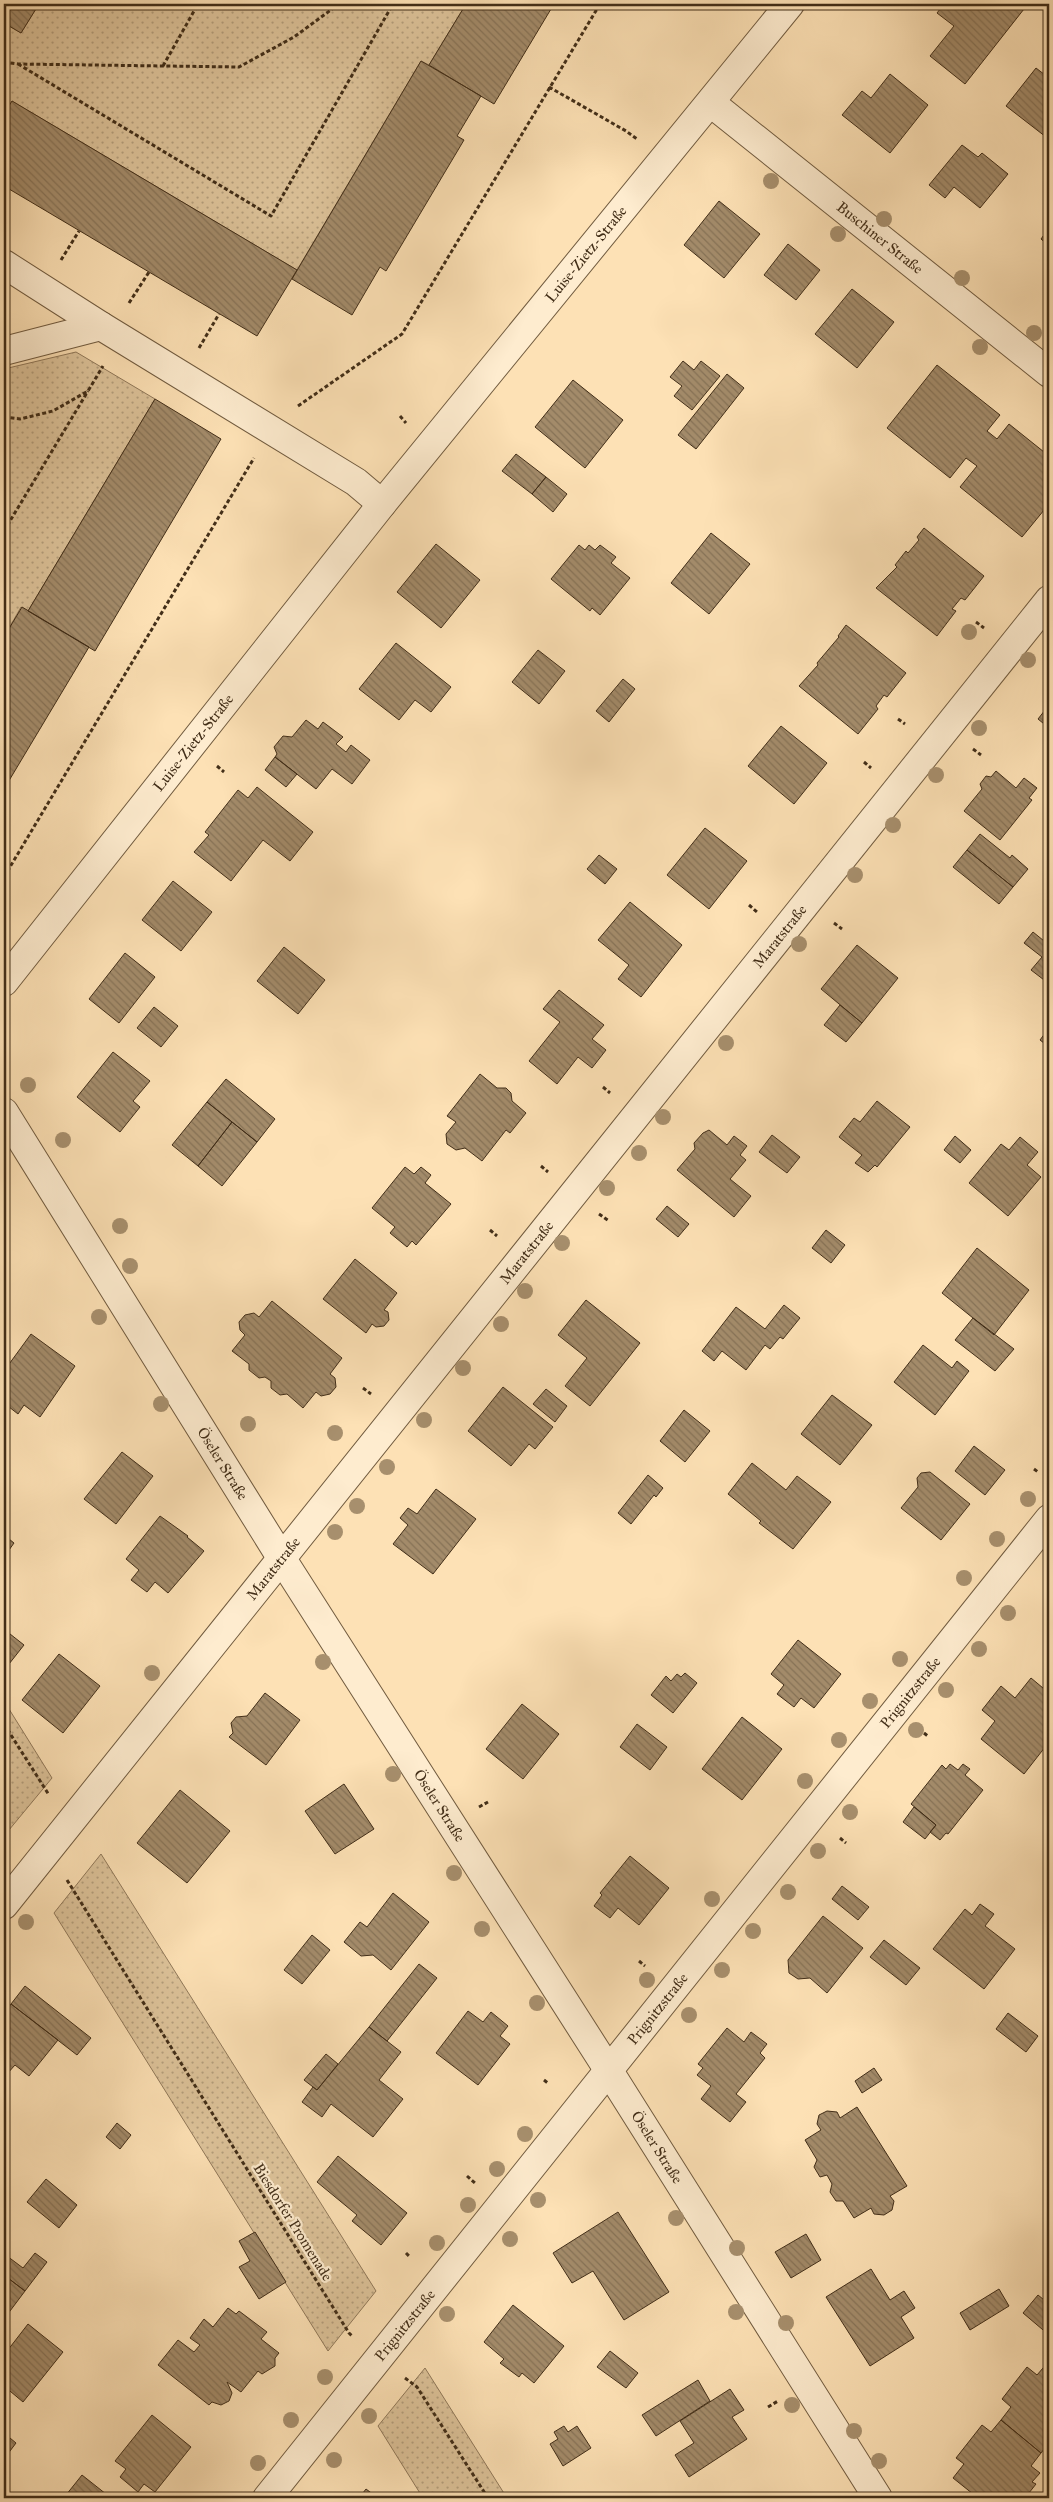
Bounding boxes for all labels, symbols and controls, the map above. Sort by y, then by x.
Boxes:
street label: Buschiner Straße [833,198,927,278]
street label: Luise-Zietz-Straße [541,202,631,306]
street label: Luise-Zietz-Straße [149,690,237,795]
street label: Maratstraße [749,901,810,972]
street label: Maratstraße [496,1217,557,1288]
street label: Öseler Straße [193,1423,252,1503]
street label: Maratstraße [243,1533,304,1604]
street label: Prignitzstraße [876,1653,944,1732]
street label: Öseler Straße [410,1766,469,1845]
street label: Prignitzstraße [624,1969,692,2048]
street label: Öseler Straße [627,2107,687,2187]
street label: Biesdorfer Promenade [250,2160,336,2284]
street label: Prignitzstraße [371,2286,439,2365]

